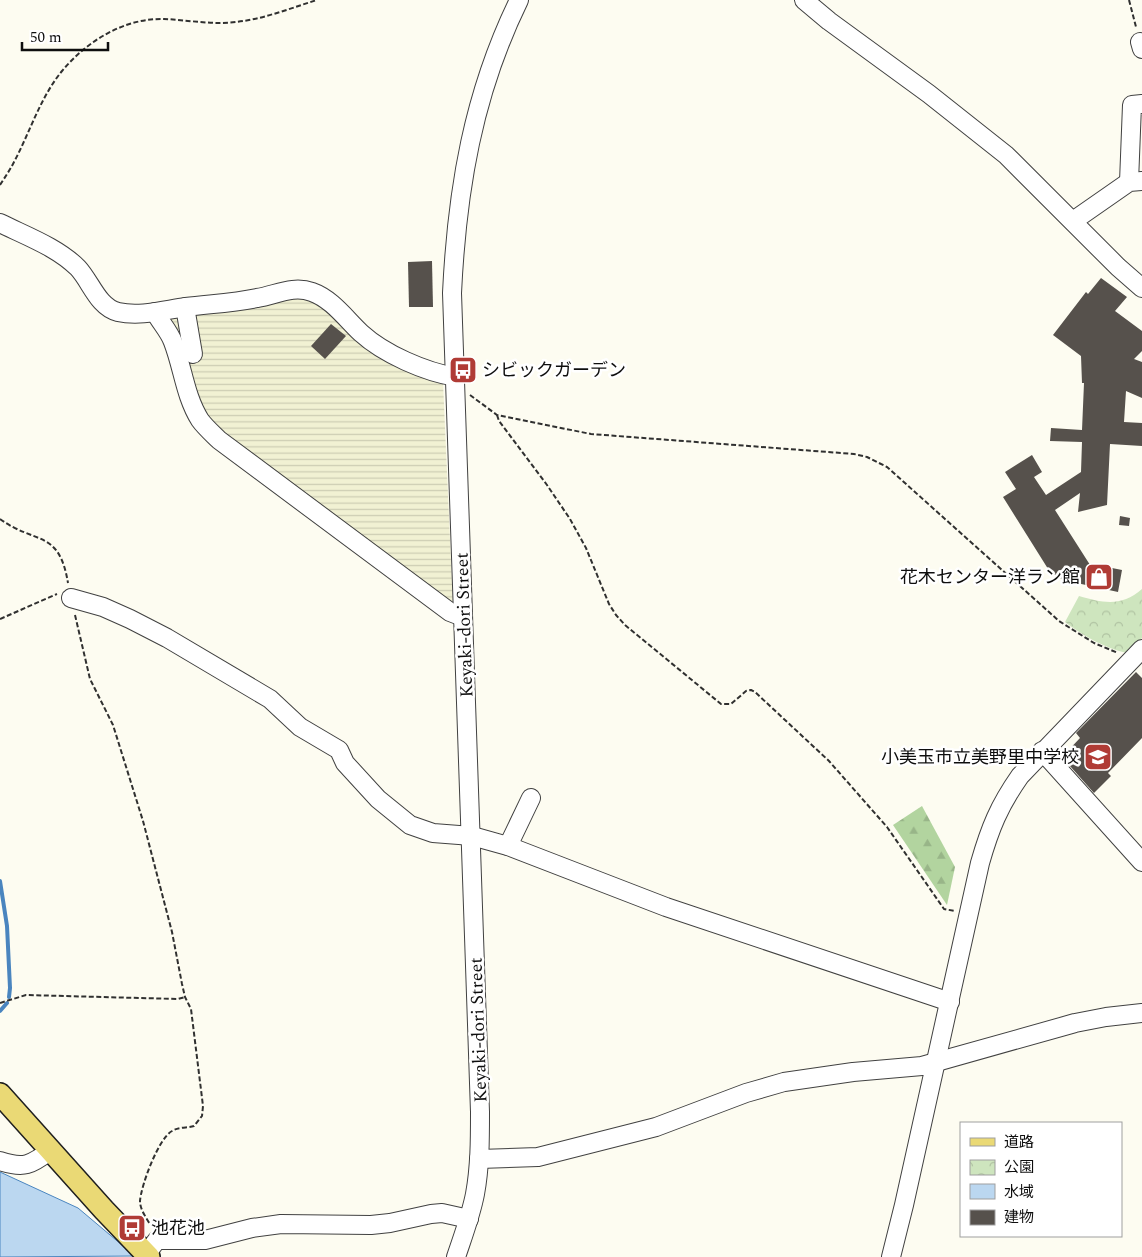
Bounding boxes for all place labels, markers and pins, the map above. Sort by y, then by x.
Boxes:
bus stop icon: シビックガーデン [448,355,478,385]
place label: シビックガーデン [482,357,626,384]
shop icon: 花木センター洋ラン館 [1084,562,1114,592]
place label: 花木センター洋ラン館 [900,564,1080,591]
school or university icon: 小美玉市立美野里中学校 [1083,742,1113,772]
place label: 小美玉市立美野里中学校 [881,744,1079,771]
bus stop icon: 池花池 [117,1213,147,1243]
place label: 池花池 [151,1215,205,1242]

